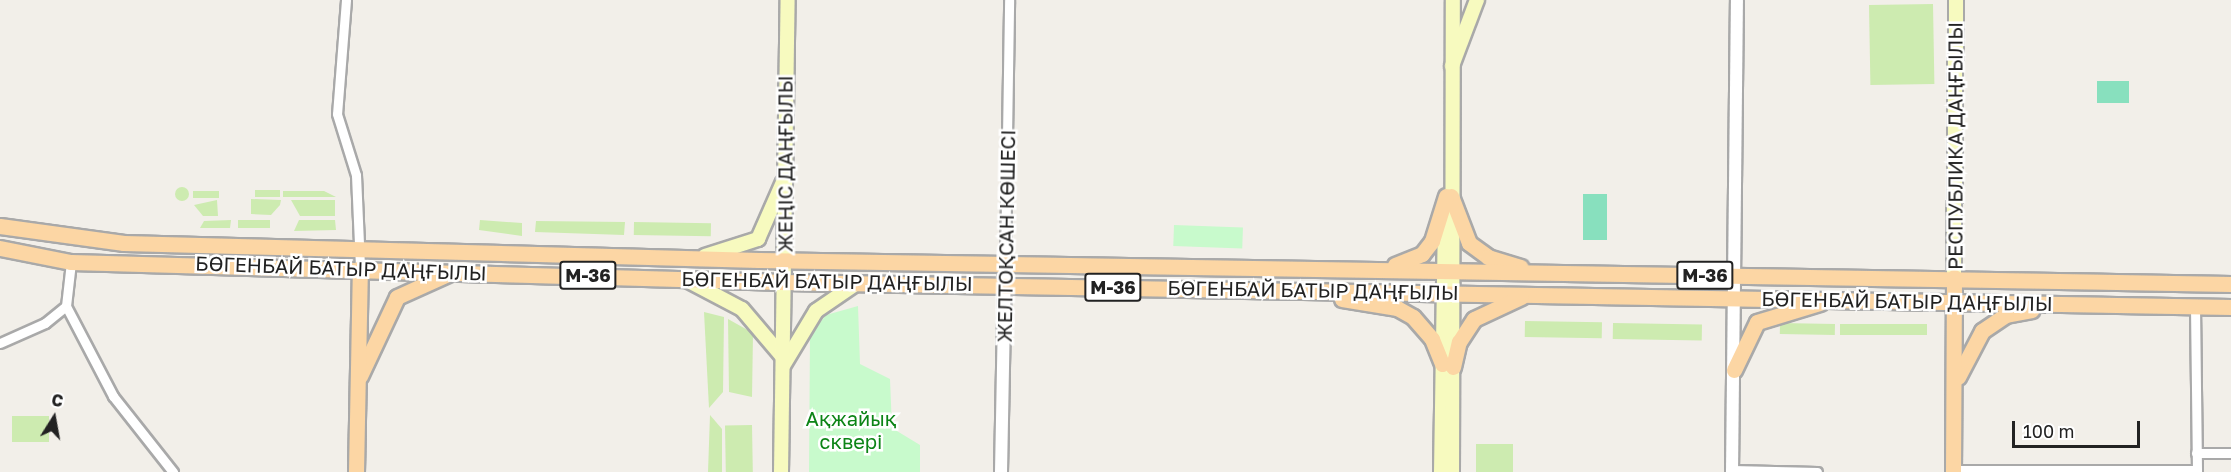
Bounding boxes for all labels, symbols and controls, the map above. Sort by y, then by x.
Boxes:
street label: РЕСПУБЛИКА ДАҢҒЫЛЫ [1943,22,1967,270]
street label: ЖЕҢІС ДАҢҒЫЛЫ [773,76,797,252]
street label: ЖЕЛТОҚСАН КӨШЕСІ [992,129,1020,343]
street label: БӨГЕНБАЙ БАТЫР ДАҢҒЫЛЫ [195,251,487,285]
road number: M-36 [558,260,618,290]
road number: M-36 [1675,260,1735,290]
street label: БӨГЕНБАЙ БАТЫР ДАҢҒЫЛЫ [681,266,973,296]
road number: M-36 [1083,272,1143,302]
street label: БӨГЕНБАЙ БАТЫР ДАҢҒЫЛЫ [1167,275,1459,305]
street label: БӨГЕНБАЙ БАТЫР ДАҢҒЫЛЫ [1761,286,2053,316]
north arrow [24,388,84,448]
text: С [50,389,65,411]
park label: Ақжайық сквері [806,406,896,453]
scale bar [2015,409,2142,447]
text: 100 m [2023,420,2074,442]

